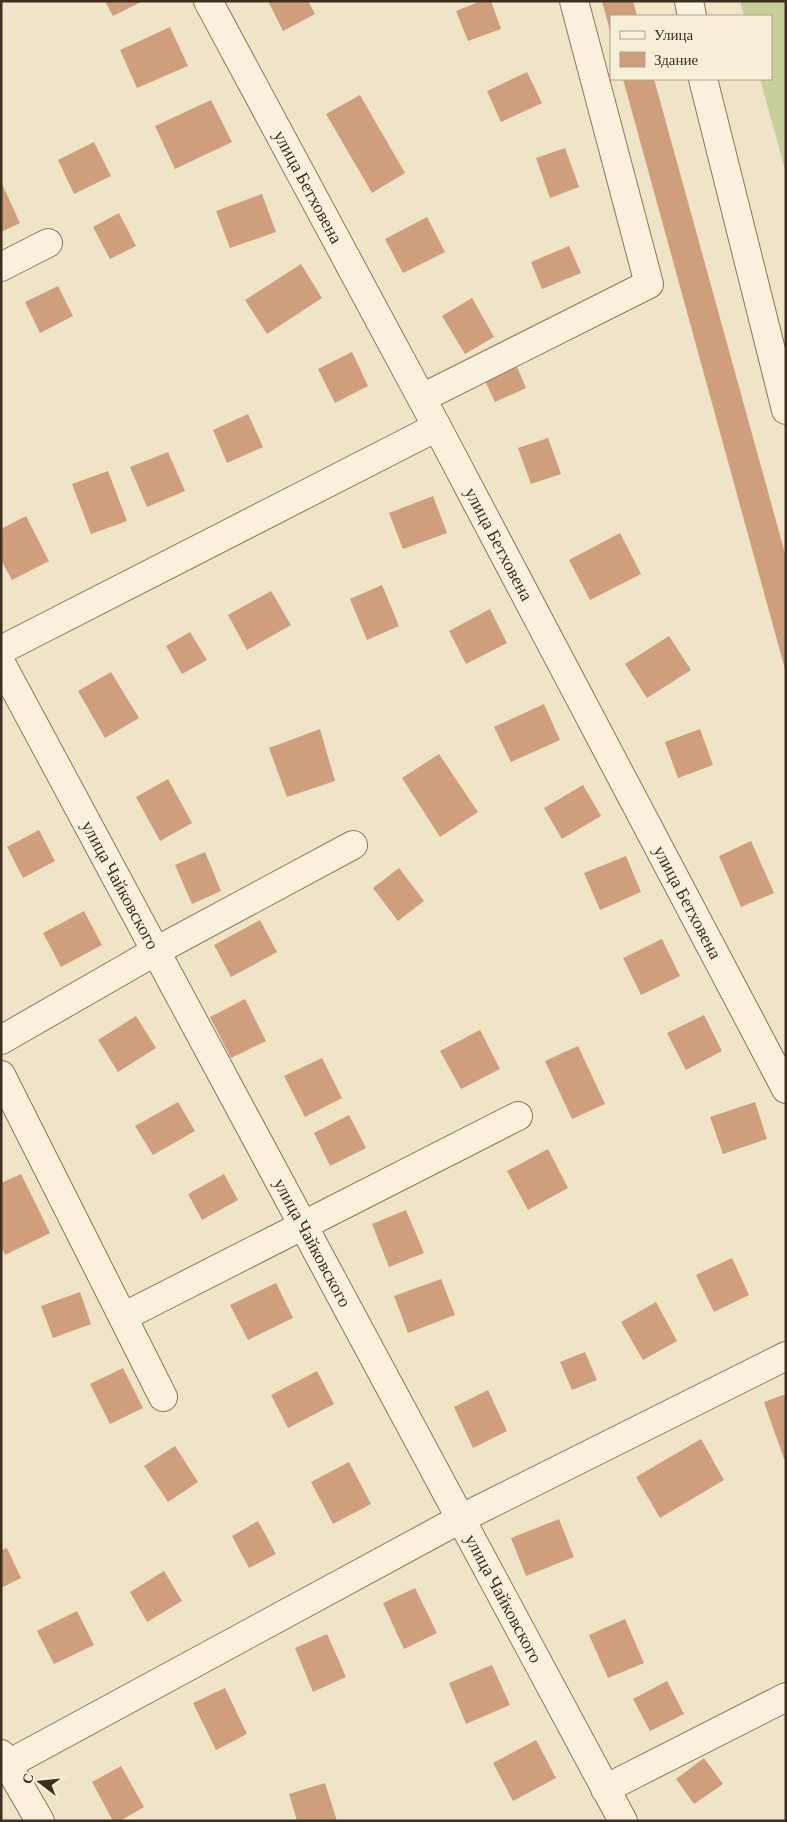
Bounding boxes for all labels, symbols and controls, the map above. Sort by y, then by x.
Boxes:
legend [610,15,772,80]
text: Улица [654,27,693,43]
text: Здание [654,52,698,68]
street label: улица Бетховена [269,127,346,247]
street label: улица Бетховена [461,484,537,604]
street label: улица Чайковского [78,817,163,953]
street label: улица Бетховена [649,842,726,962]
street label: улица Чайковского [270,1175,355,1310]
street label: улица Чайковского [461,1531,546,1666]
north arrow [15,1757,65,1807]
text: С [18,1771,37,1785]

